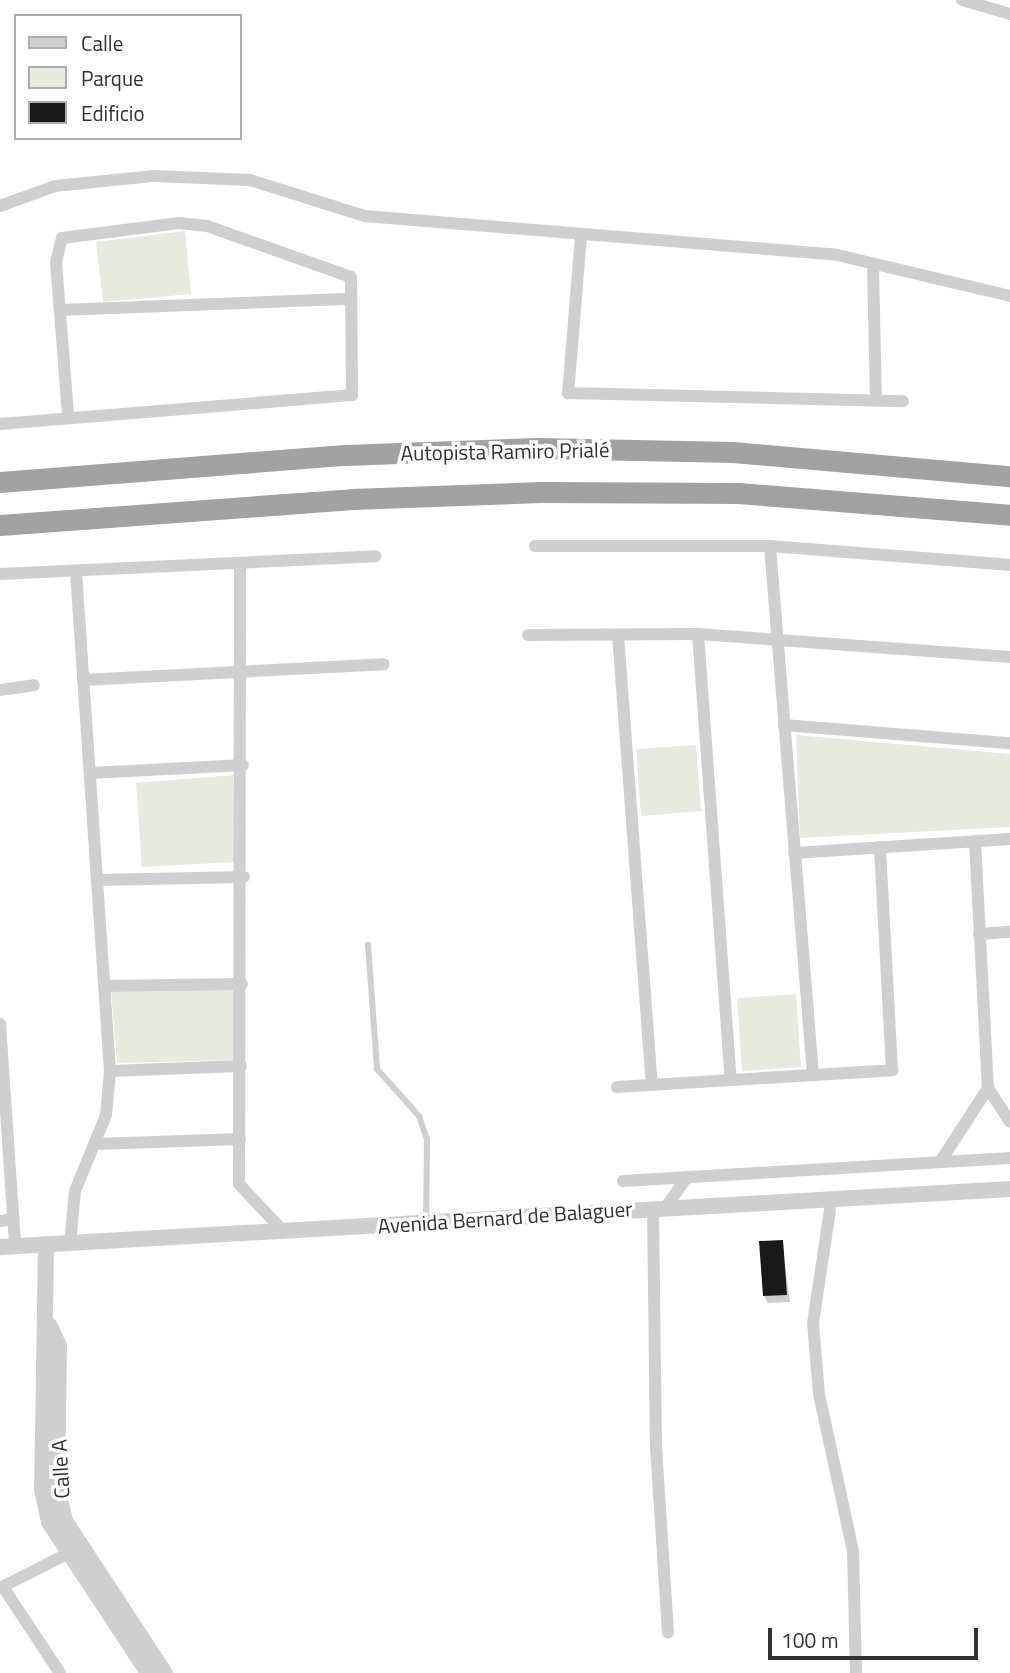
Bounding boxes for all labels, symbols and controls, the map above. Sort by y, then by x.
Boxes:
legend [14,14,242,140]
text: Calle [81,27,123,59]
text: Parque [81,62,144,94]
text: Edificio [81,97,145,129]
street label: Autopista Ramiro Prialé [400,437,610,465]
street label: Avenida Bernard de Balaguer [377,1196,633,1238]
street label: Calle A [46,1439,74,1499]
scale bar [772,1614,982,1658]
text: 100 m [781,1624,838,1656]

